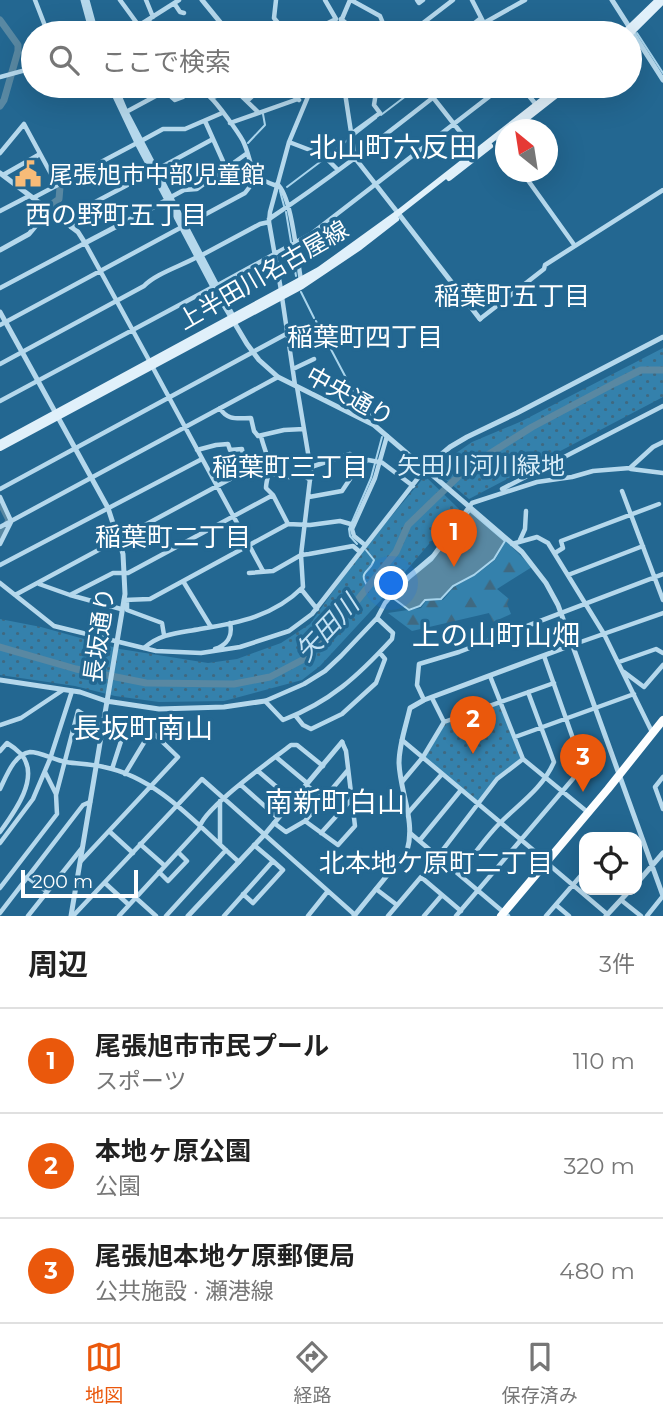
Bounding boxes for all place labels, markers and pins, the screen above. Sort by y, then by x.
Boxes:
public building icon: 尾張旭市中部児童館 [13,159,43,189]
place label: 尾張旭市中部児童館 [49,160,265,189]
pin: 1 [431,509,477,567]
pin: 2 [450,696,496,754]
pin: 3 [560,734,606,792]

